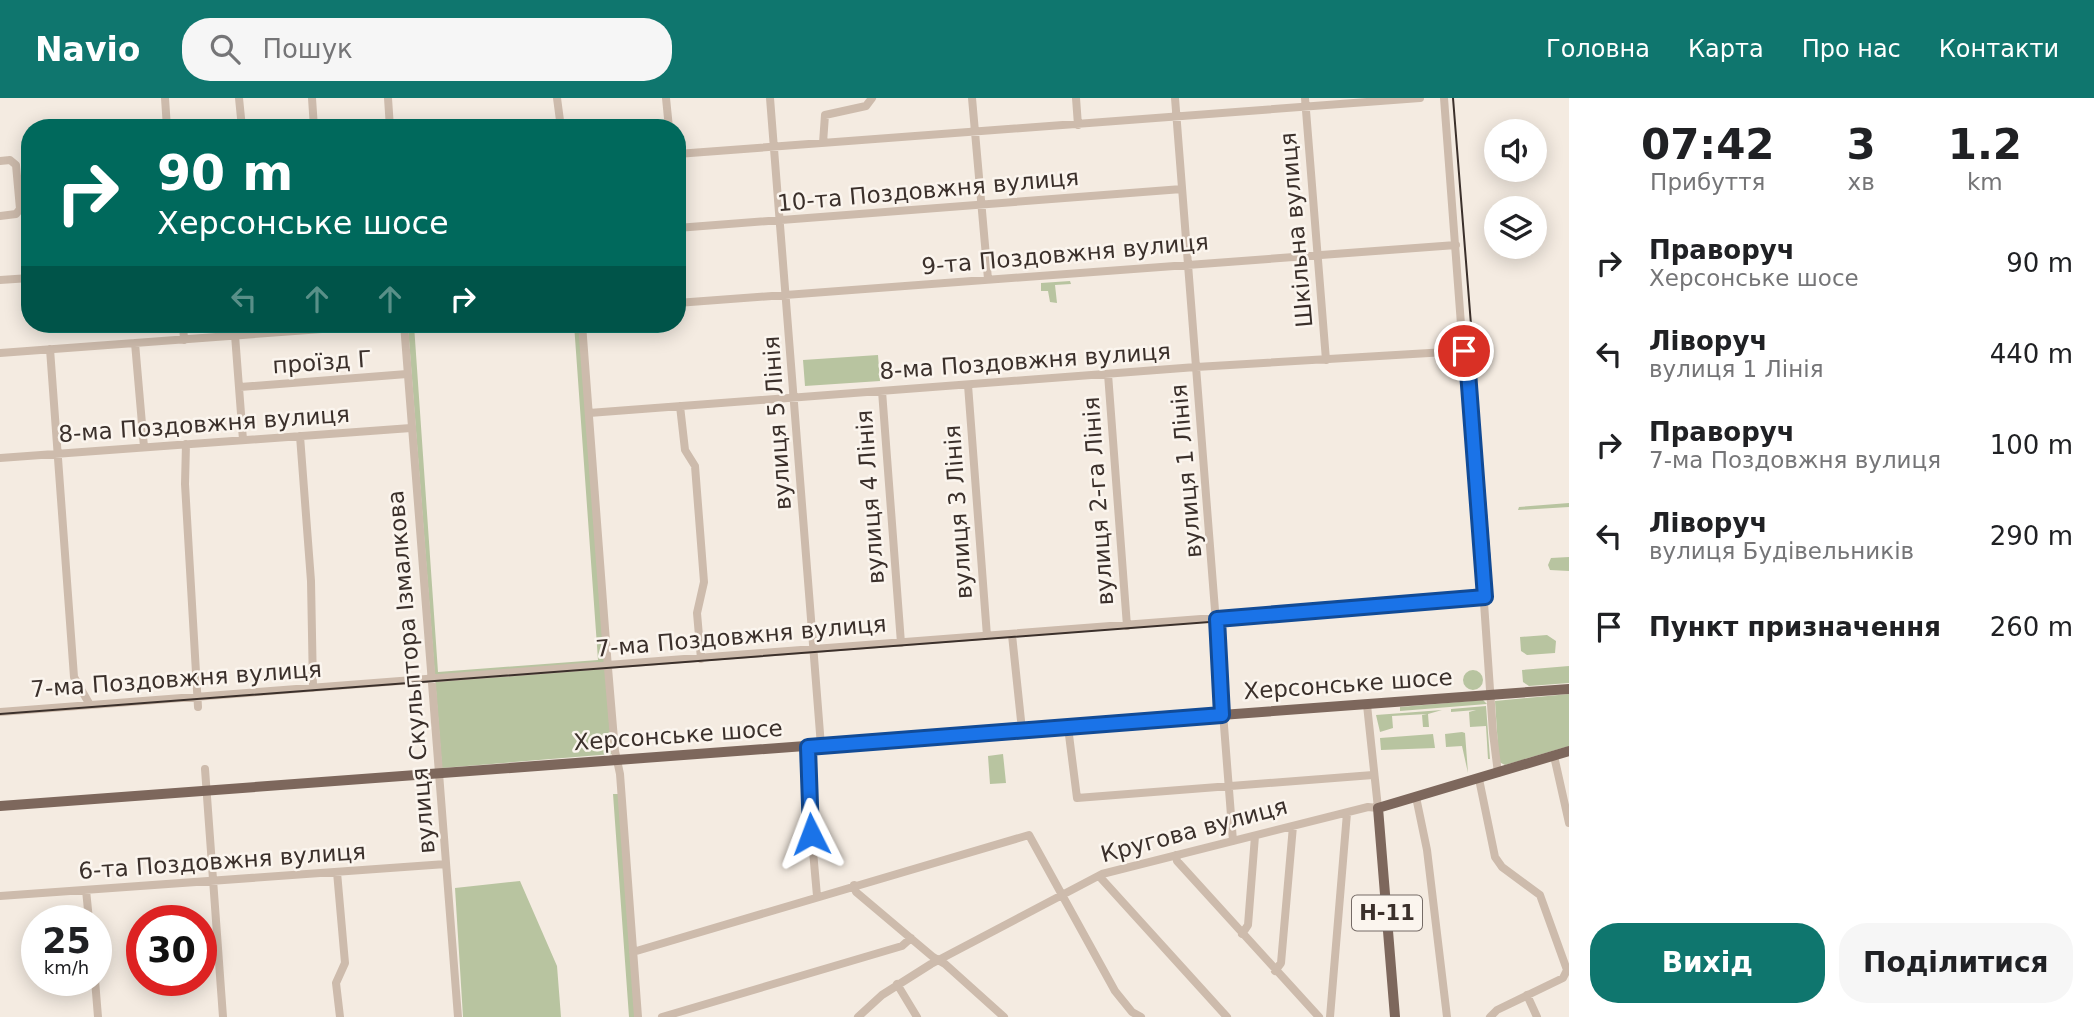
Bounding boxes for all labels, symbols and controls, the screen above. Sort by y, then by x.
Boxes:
search box [182,18,672,81]
text: Navio [35,30,140,69]
icon: search [206,30,244,68]
text: Пошук [262,34,353,64]
text: Головна [1546,35,1650,63]
text: Карта [1688,35,1764,63]
text: Про нас [1802,35,1901,63]
text: Контакти [1939,35,2059,63]
map controls [1484,119,1547,259]
button: sound [1484,119,1547,182]
text: 07:42 [1641,120,1775,169]
text: 3 [1847,120,1876,169]
text: 1.2 [1948,120,2022,169]
street label: Шкільна вулиця [1275,131,1317,329]
text: 90 m [157,145,293,202]
icon: right [42,147,133,238]
street label: 10-та Поздовжня вулиця [776,164,1080,216]
text: Прибуття [1650,169,1765,195]
text: хв [1848,169,1875,195]
text: km [1967,169,2003,195]
button: layers [1484,196,1547,259]
text: Херсонське шосе [157,204,449,242]
street label: 9-та Поздовжня вулиця [920,228,1210,280]
text: Праворуч [1649,235,1795,265]
icon: right [1590,244,1628,282]
text: 90 m [2006,248,2073,278]
text: Херсонське шосе [1649,265,1859,291]
icon: left [225,280,263,318]
icon: ahead [298,280,336,318]
icon: ahead [371,280,409,318]
icon: right [444,280,482,318]
pin [1434,321,1494,381]
text: Ліворуч [1649,326,1767,356]
icon: arrive [1445,332,1483,370]
street label: вулиця 5 Лінія [758,335,796,511]
icon: left [1590,335,1628,373]
street label: 8-ма Поздовжня вулиця [878,338,1172,384]
text: 440 m [1990,339,2073,369]
street label: проїзд Г [271,346,373,378]
text: вулиця 1 Лінія [1649,356,1824,382]
street label: вулиця 1 Лінія [1165,383,1207,559]
street label: вулиця 2-га Лінія [1078,396,1118,606]
street label: 8-ма Поздовжня вулиця [57,401,351,447]
street label: вулиця 4 Лінія [851,409,889,585]
text: Праворуч [1649,417,1795,447]
street label: вулиця 3 Лінія [939,424,977,600]
icon: right [1590,426,1628,464]
text: 100 m [1990,430,2073,460]
text: 7-ма Поздовжня вулиця [1649,447,1941,473]
street label: вулиця Скульптора Ізмалкова [382,489,440,855]
text: Ліворуч [1649,508,1767,538]
icon: left [1590,517,1628,555]
text: 290 m [1990,521,2073,551]
text: вулиця Будівельників [1649,538,1914,564]
icon: arrive [1590,608,1628,646]
street label: 7-ма Поздовжня вулиця [594,610,888,662]
text: Пункт призначення [1649,612,1941,642]
text: 260 m [1990,612,2073,642]
street label: 7-ма Поздовжня вулиця [29,656,323,702]
street label: Херсонське шосе [1242,664,1454,704]
street label: Херсонське шосе [572,715,784,755]
street label: Кругова вулиця [1098,793,1290,867]
position arrow [774,797,848,871]
street label: 6-та Поздовжня вулиця [77,838,367,884]
road number: Н-11 [1352,896,1422,930]
speed limit sign: 30 [126,905,217,996]
text: 25 [42,921,91,961]
button: Вихід [1590,923,1825,1003]
button: Поділитися [1839,923,2073,1003]
text: km/h [44,957,89,978]

